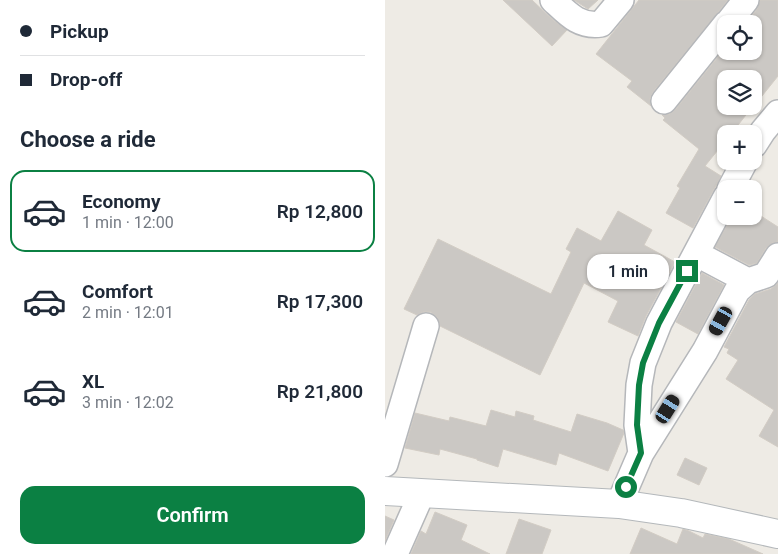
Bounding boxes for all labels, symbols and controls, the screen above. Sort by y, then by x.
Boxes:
map controls [717,15,762,225]
button: locate [717,15,762,60]
text: Pickup [50,20,109,43]
text: Drop-off [50,68,122,91]
button: layers [717,70,762,115]
button: + [717,125,762,170]
text: Choose a ride [20,127,156,152]
button: − [717,180,762,225]
icon: car [22,189,67,234]
text: Economy [82,190,161,213]
text: Rp 12,800 [277,200,363,223]
text: 1 min · 12:00 [82,213,174,232]
callout: 1 min [587,254,669,288]
route end [676,260,698,282]
text: 1 min [608,262,648,281]
icon: car [22,279,67,324]
text: Comfort [82,280,153,303]
text: Rp 17,300 [277,290,363,313]
text: 2 min · 12:01 [82,303,174,322]
car [707,304,734,338]
icon: car [22,369,67,414]
text: XL [82,370,104,393]
text: Rp 21,800 [277,380,363,403]
car [653,392,682,426]
text: 3 min · 12:02 [82,393,174,412]
route start [615,476,637,498]
button: Confirm [20,486,365,544]

